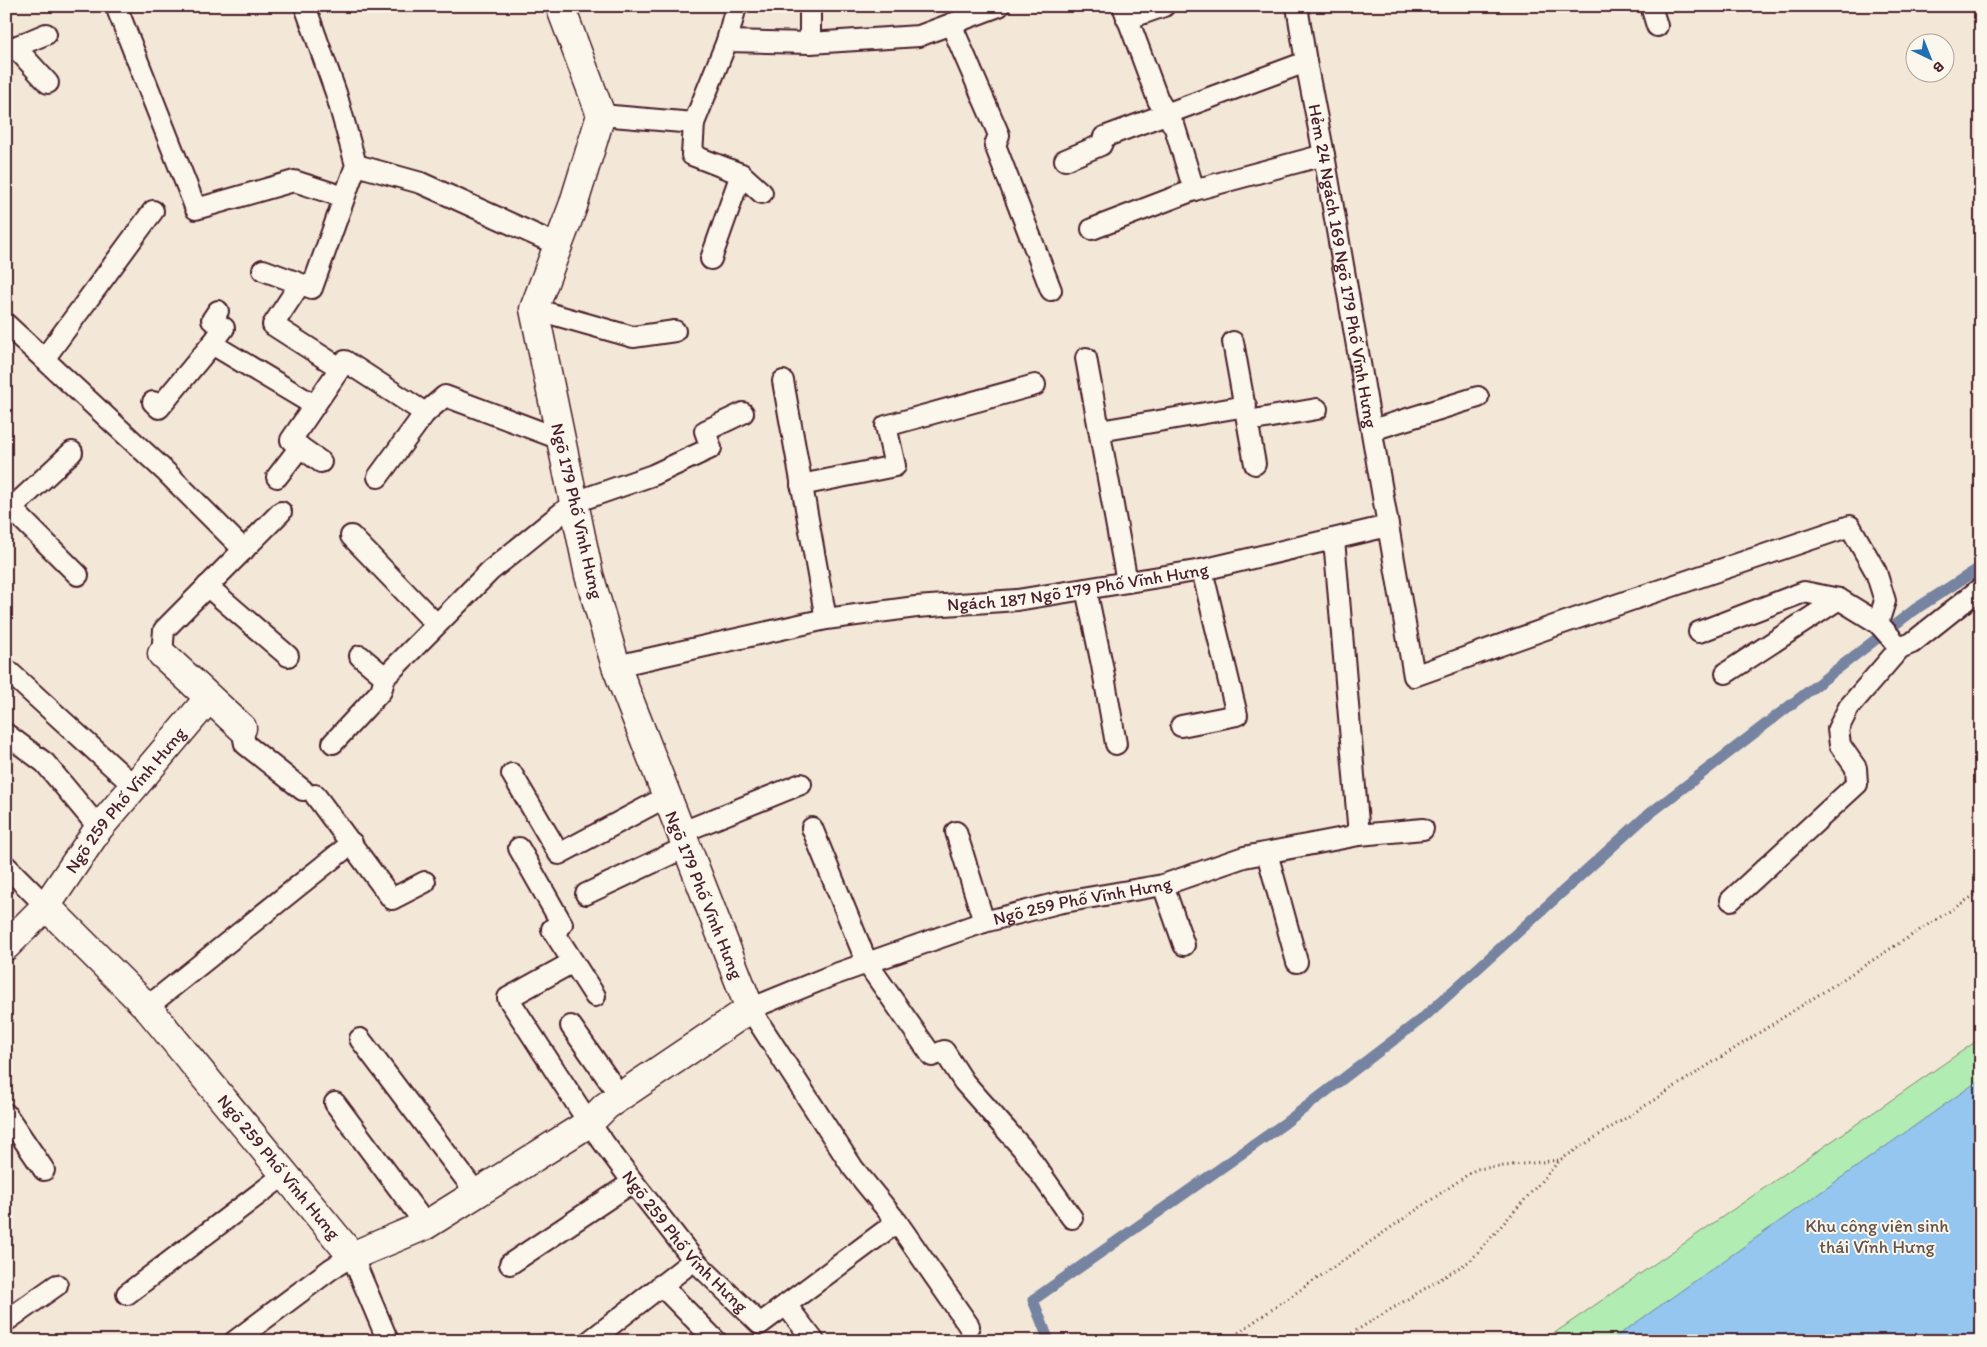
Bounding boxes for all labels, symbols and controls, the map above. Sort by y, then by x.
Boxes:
north arrow [1904,32,1954,82]
text: B [1929,58,1948,76]
street label: Hẻm 24 Ngách 169 Ngõ 179 Phố Vĩnh Hưng [1303,102,1382,431]
street label: Ngõ 179 Phố Vĩnh Hưng [546,421,608,602]
street label: Ngách 187 Ngõ 179 Phố Vĩnh Hưng [946,558,1211,616]
street label: Ngõ 259 Phố Vĩnh Hưng [60,722,191,878]
street label: Ngõ 179 Phố Vĩnh Hưng [660,808,748,983]
street label: Ngõ 259 Phố Vĩnh Hưng [991,872,1175,930]
street label: Ngõ 259 Phố Vĩnh Hưng [213,1090,345,1245]
street label: Ngõ 259 Phố Vĩnh Hưng [617,1166,753,1318]
park label: Khu công viên sinh thái Vĩnh Hưng [1805,1215,1949,1258]

